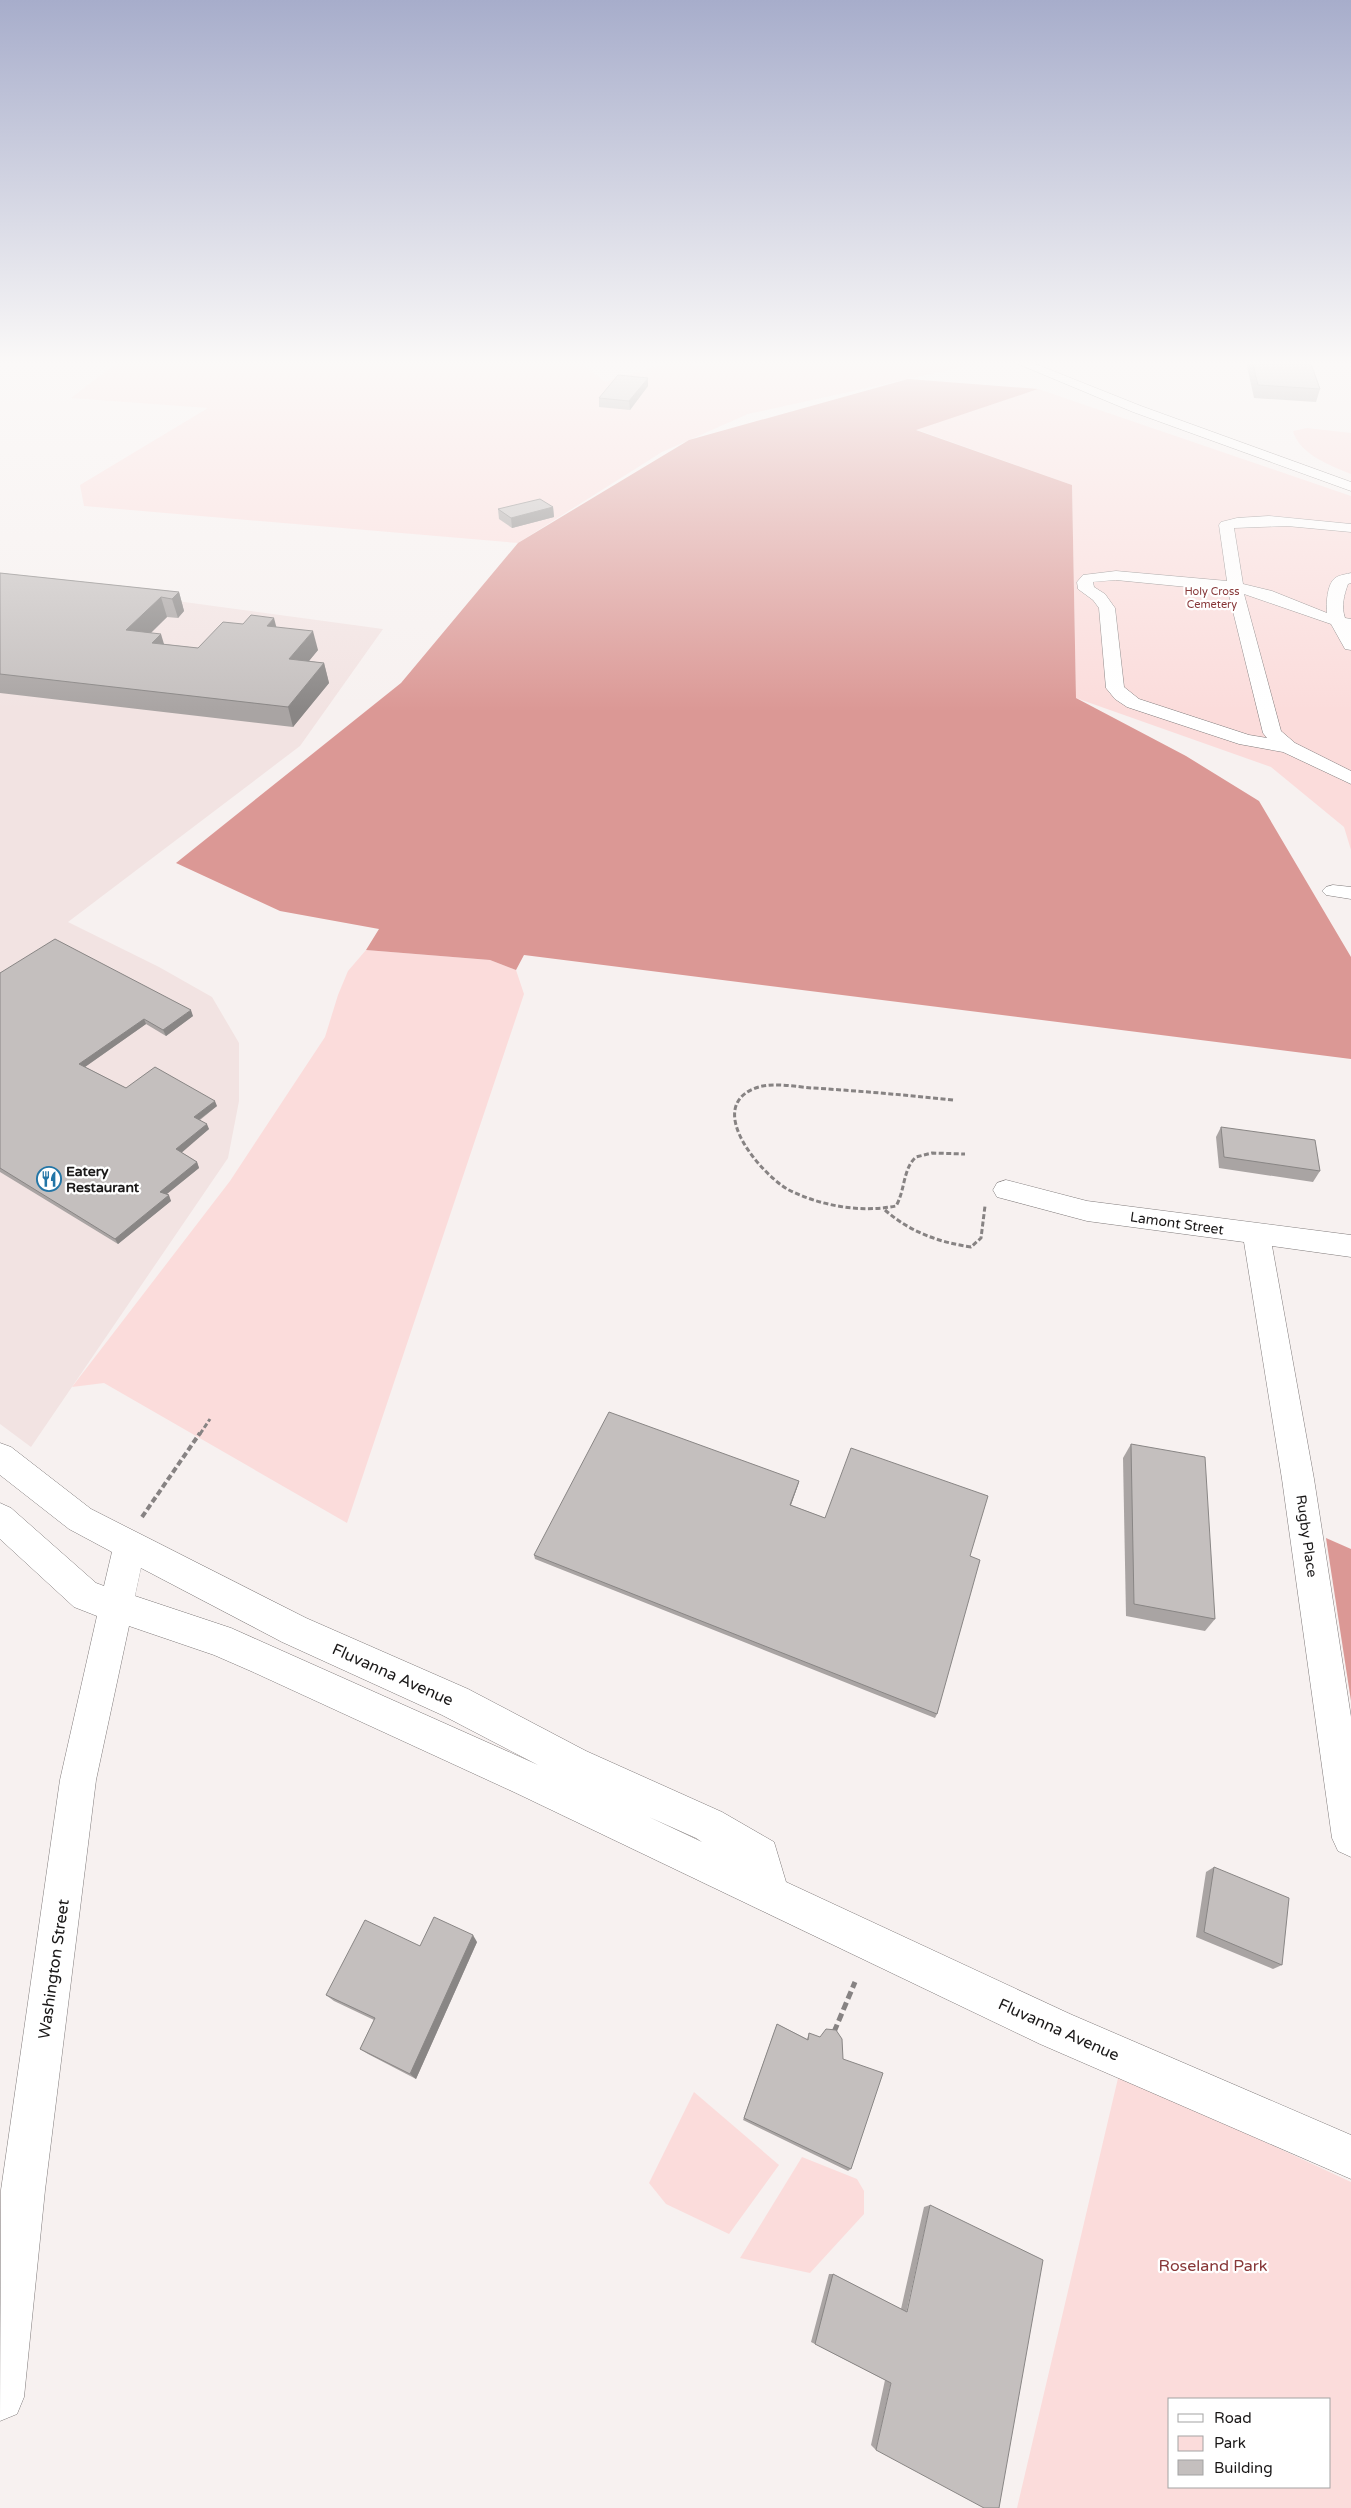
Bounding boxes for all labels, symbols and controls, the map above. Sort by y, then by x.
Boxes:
park label: Holy Cross Cemetery [1184,585,1240,611]
place label: Eatery Restaurant [66,1163,140,1196]
restaurant icon: Eatery Restaurant [36,1166,62,1192]
street label: Lamont Street [1129,1208,1226,1239]
street label: Rugby Place [1292,1494,1321,1579]
street label: Fluvanna Avenue [329,1639,456,1711]
street label: Washington Street [34,1898,74,2040]
street label: Fluvanna Avenue [995,1994,1122,2066]
park label: Roseland Park [1158,2256,1268,2276]
legend [1168,2398,1331,2488]
text: Road [1214,2409,1252,2427]
text: Park [1214,2434,1246,2452]
text: Building [1214,2459,1273,2477]

